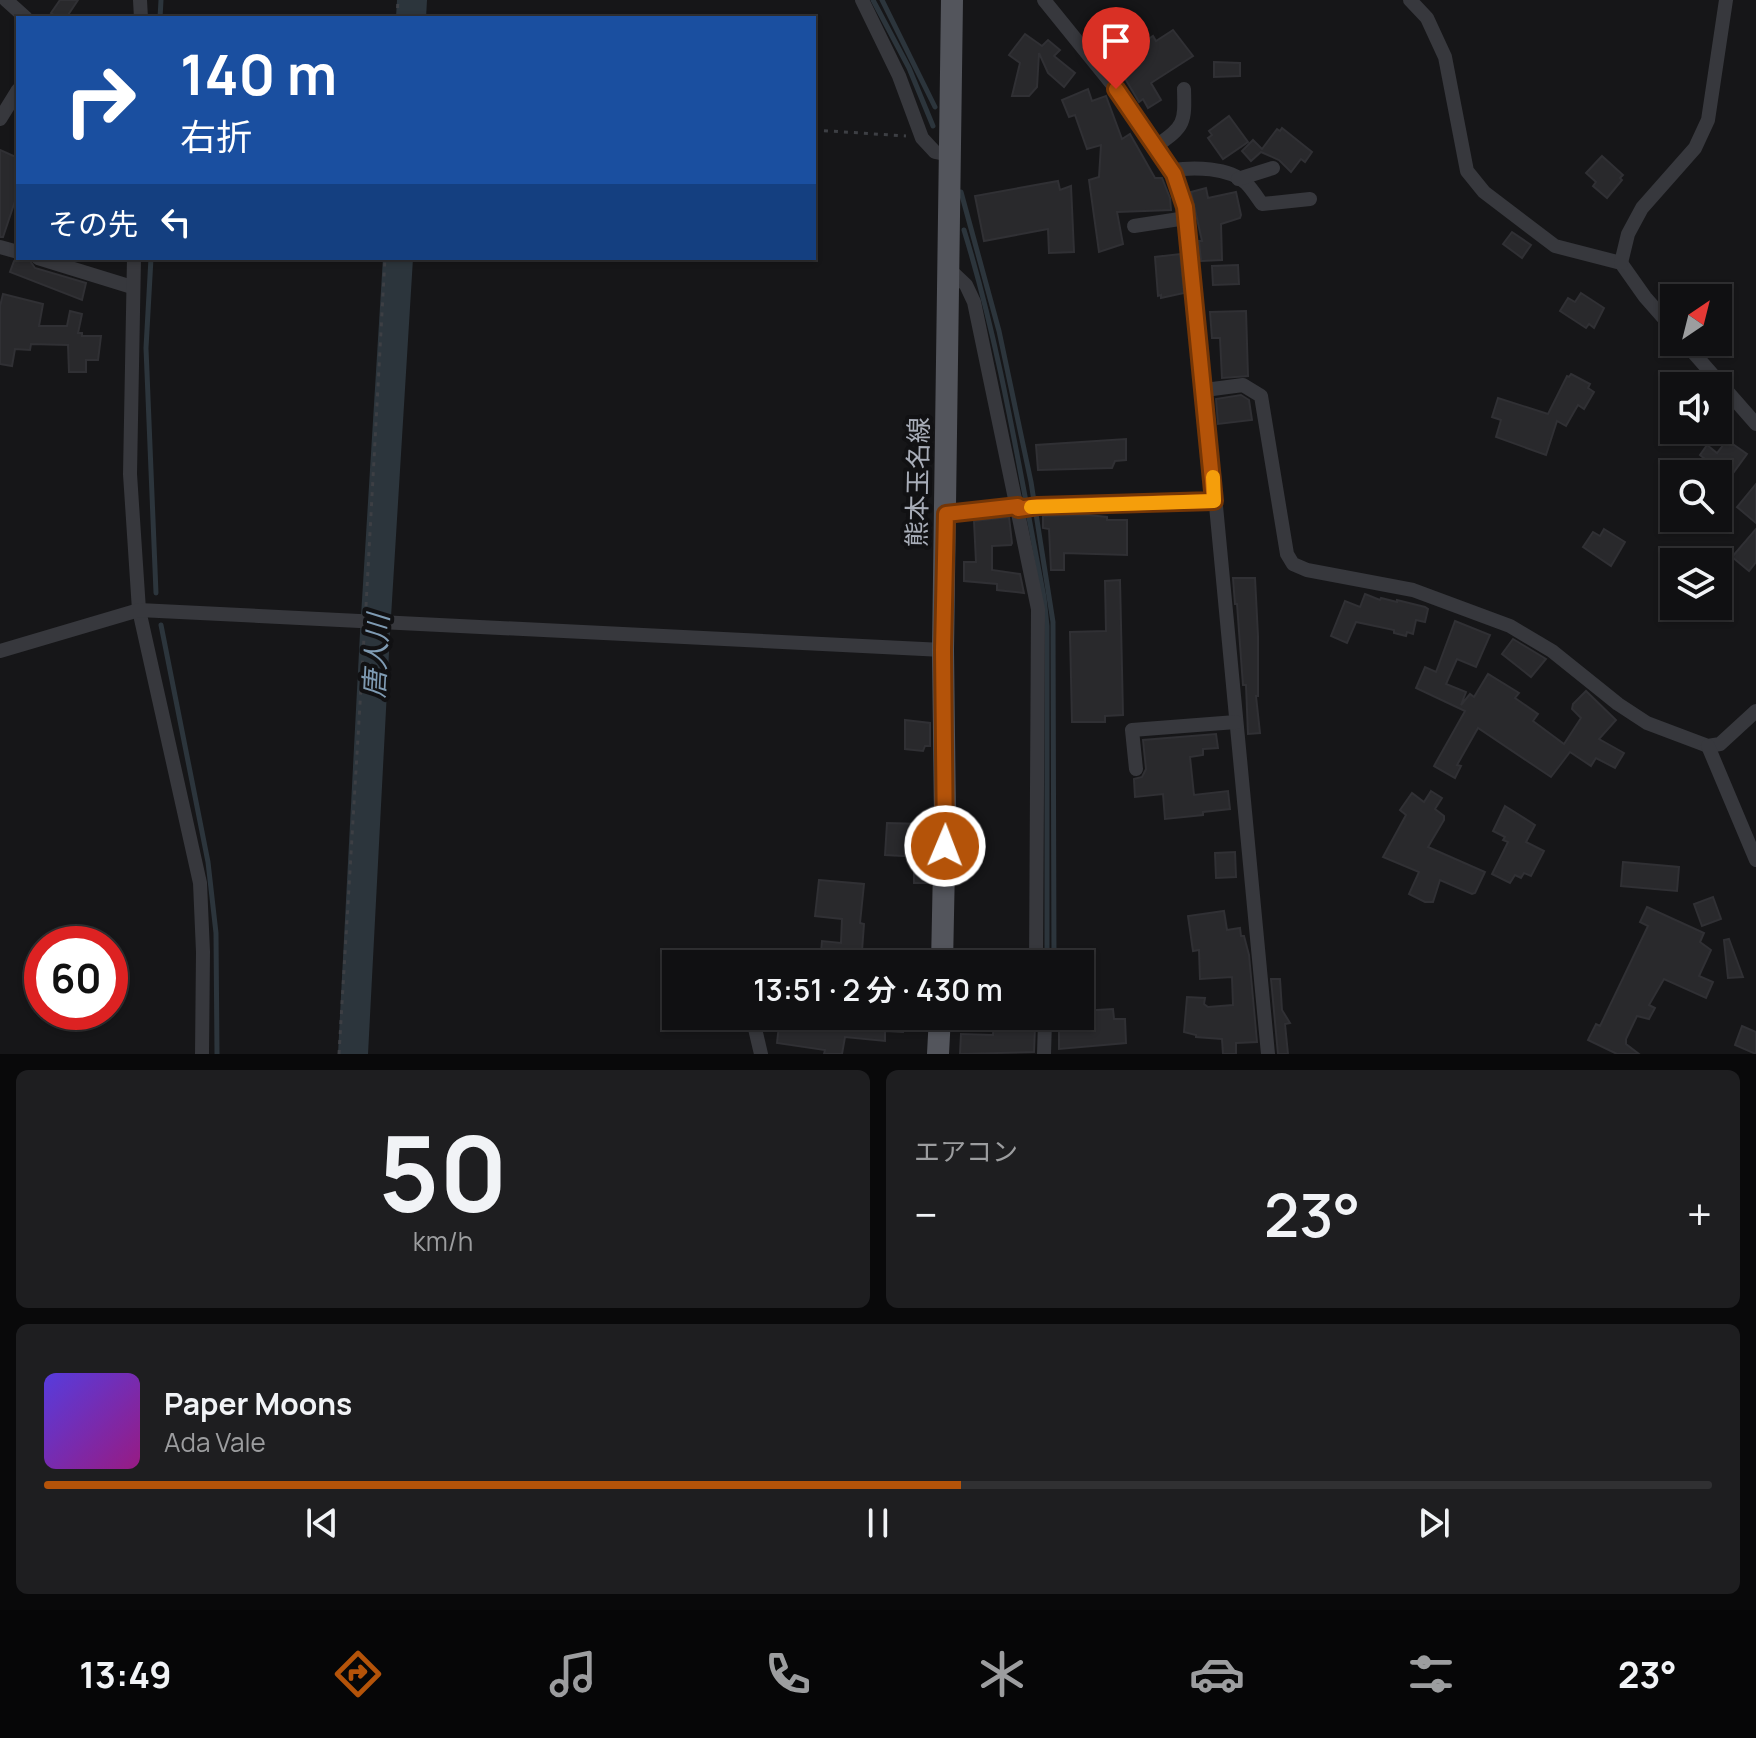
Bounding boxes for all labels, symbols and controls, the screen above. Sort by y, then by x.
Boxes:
pin [1082,7,1150,89]
icon: arrive [1094,19,1138,63]
text: 140 m [180,35,337,112]
icon: right [48,48,152,152]
text: 右折 [180,112,252,161]
icon: left [154,200,198,244]
text: その先 [48,203,138,244]
north arrow [1660,284,1732,356]
map controls [1660,284,1732,620]
button: sound [1660,372,1732,444]
street label: 熊本玉名線 [898,417,936,547]
button: search [1660,460,1732,532]
button: layers [1660,548,1732,620]
water label: 唐人川 [354,610,396,699]
position arrow [903,804,987,888]
speed limit sign: 60 [24,926,128,1030]
text: 13:51 · 2 分 · 430 m [753,969,1003,1010]
text: 50 [378,1100,508,1242]
text: エアコン [914,1133,1018,1169]
text: 23° [1264,1173,1360,1255]
text: − [914,1184,938,1244]
text: + [1687,1184,1712,1244]
text: km/h [413,1223,473,1259]
text: Paper Moons [164,1383,352,1424]
text: Ada Vale [164,1424,266,1460]
icon: previous [300,1501,344,1545]
icon: pause [856,1501,900,1545]
icon: next [1412,1501,1456,1545]
icon: directions [330,1646,386,1702]
icon: music [545,1646,601,1702]
icon: phone [760,1646,816,1702]
icon: climate [974,1646,1030,1702]
icon: car [1189,1646,1245,1702]
icon: filters [1403,1646,1459,1702]
text: 13:49 [79,1650,172,1699]
text: 23° [1618,1650,1677,1699]

